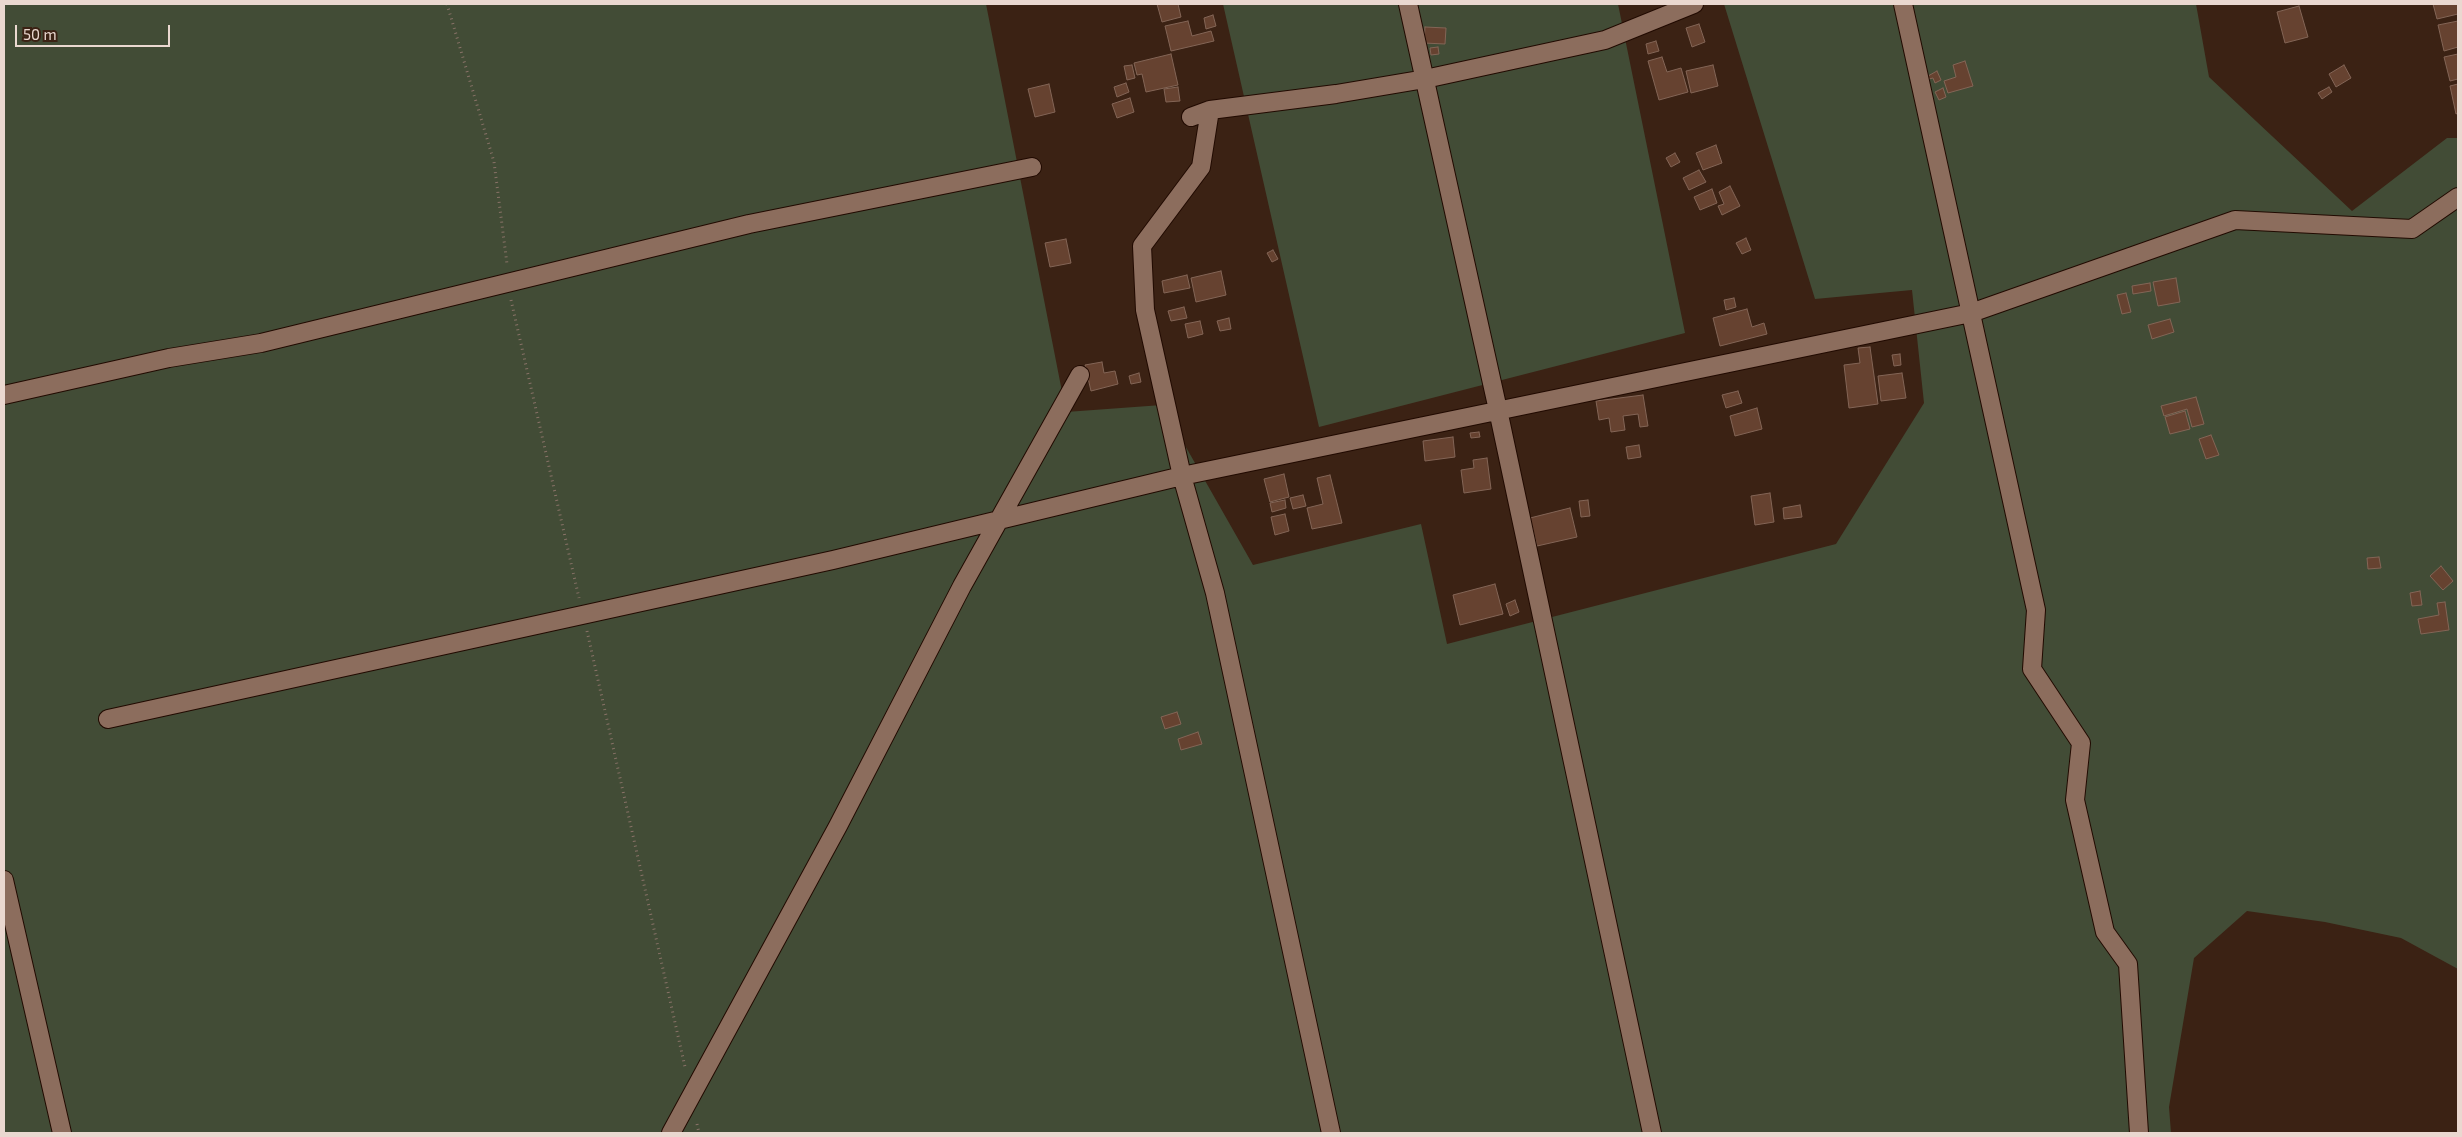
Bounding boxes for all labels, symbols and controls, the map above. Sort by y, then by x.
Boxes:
scale bar [18,15,172,47]
text: 50 m [23,25,57,43]

